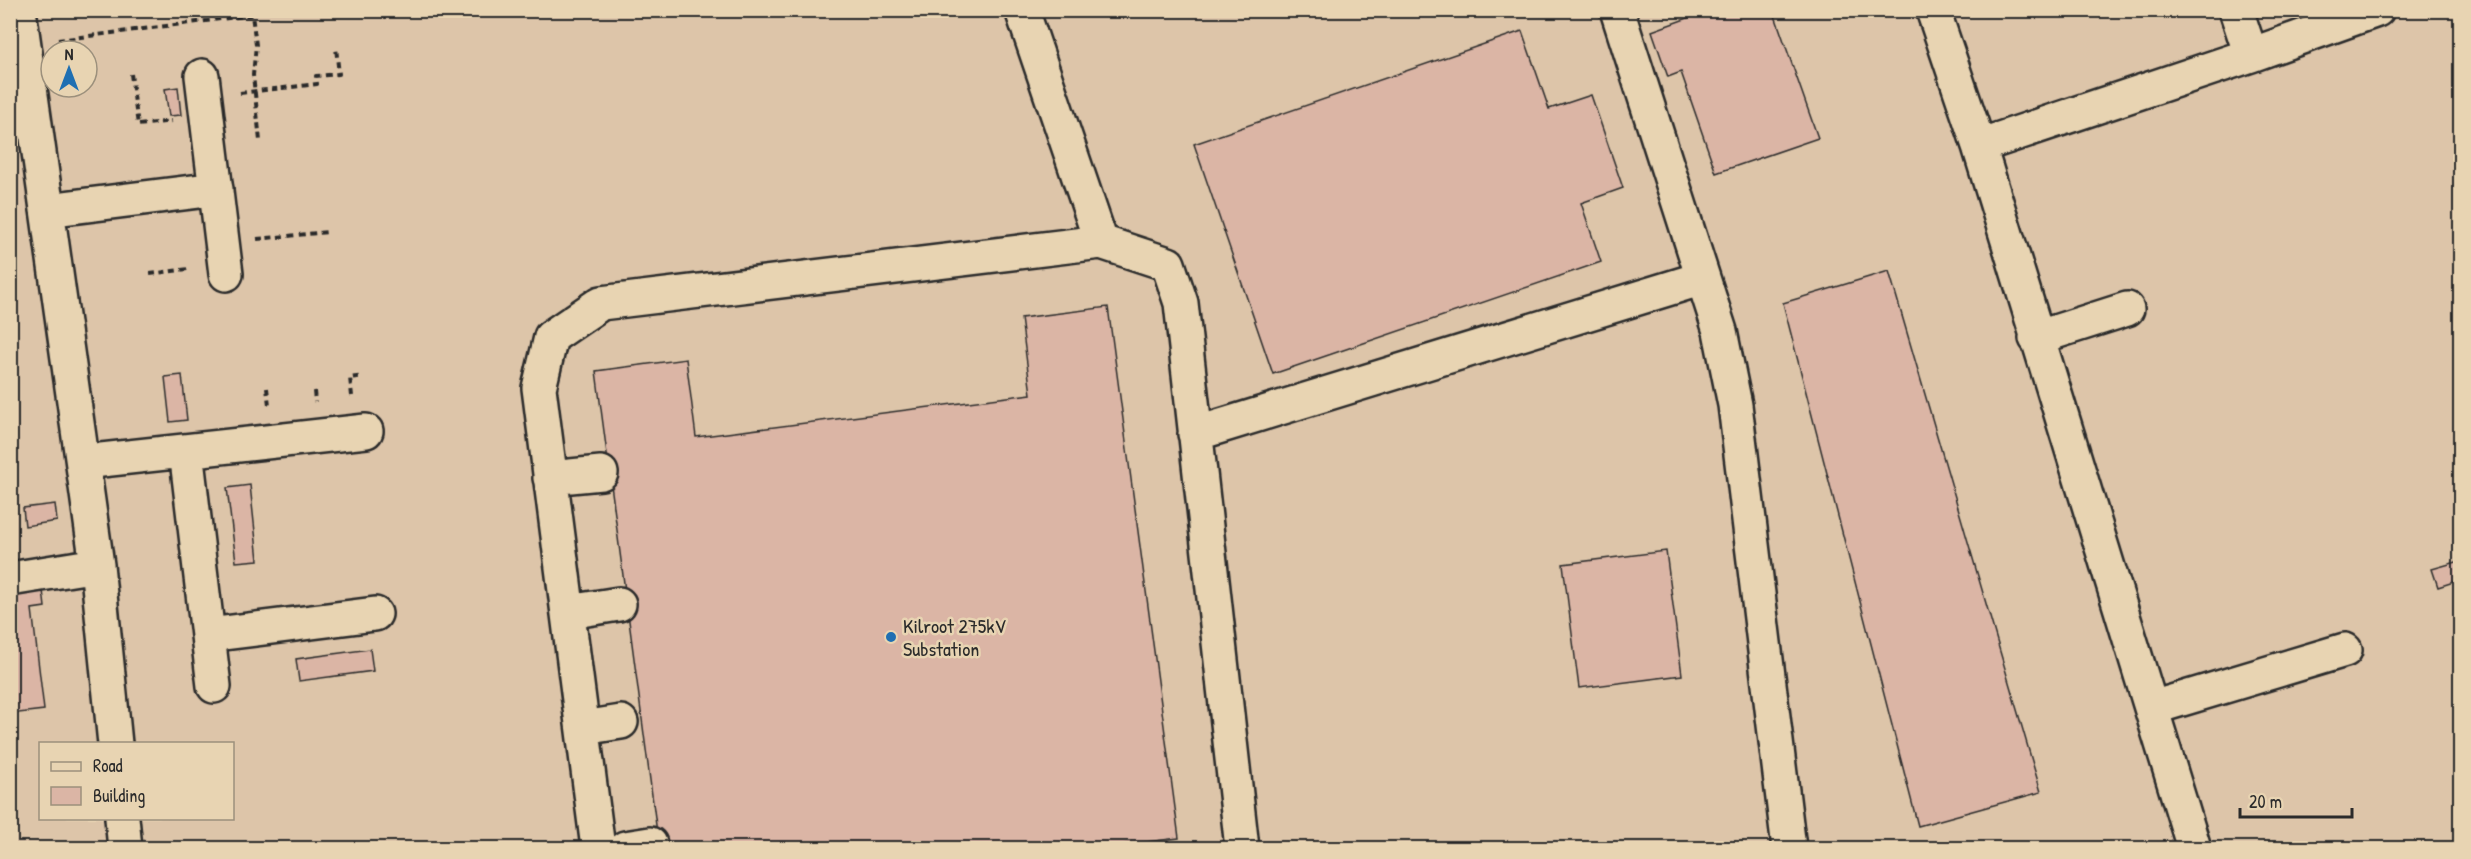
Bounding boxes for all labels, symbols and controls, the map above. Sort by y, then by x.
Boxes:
north arrow [39,39,99,99]
text: N [65,43,74,65]
place label: Kilroot 275kV Substation [903,612,1007,662]
marker: Kilroot 275kV Substation [884,630,898,644]
legend [39,742,234,820]
text: Road [93,753,123,778]
scale bar [2240,781,2352,819]
text: Building [93,783,145,808]
text: 20 m [2249,789,2282,814]

